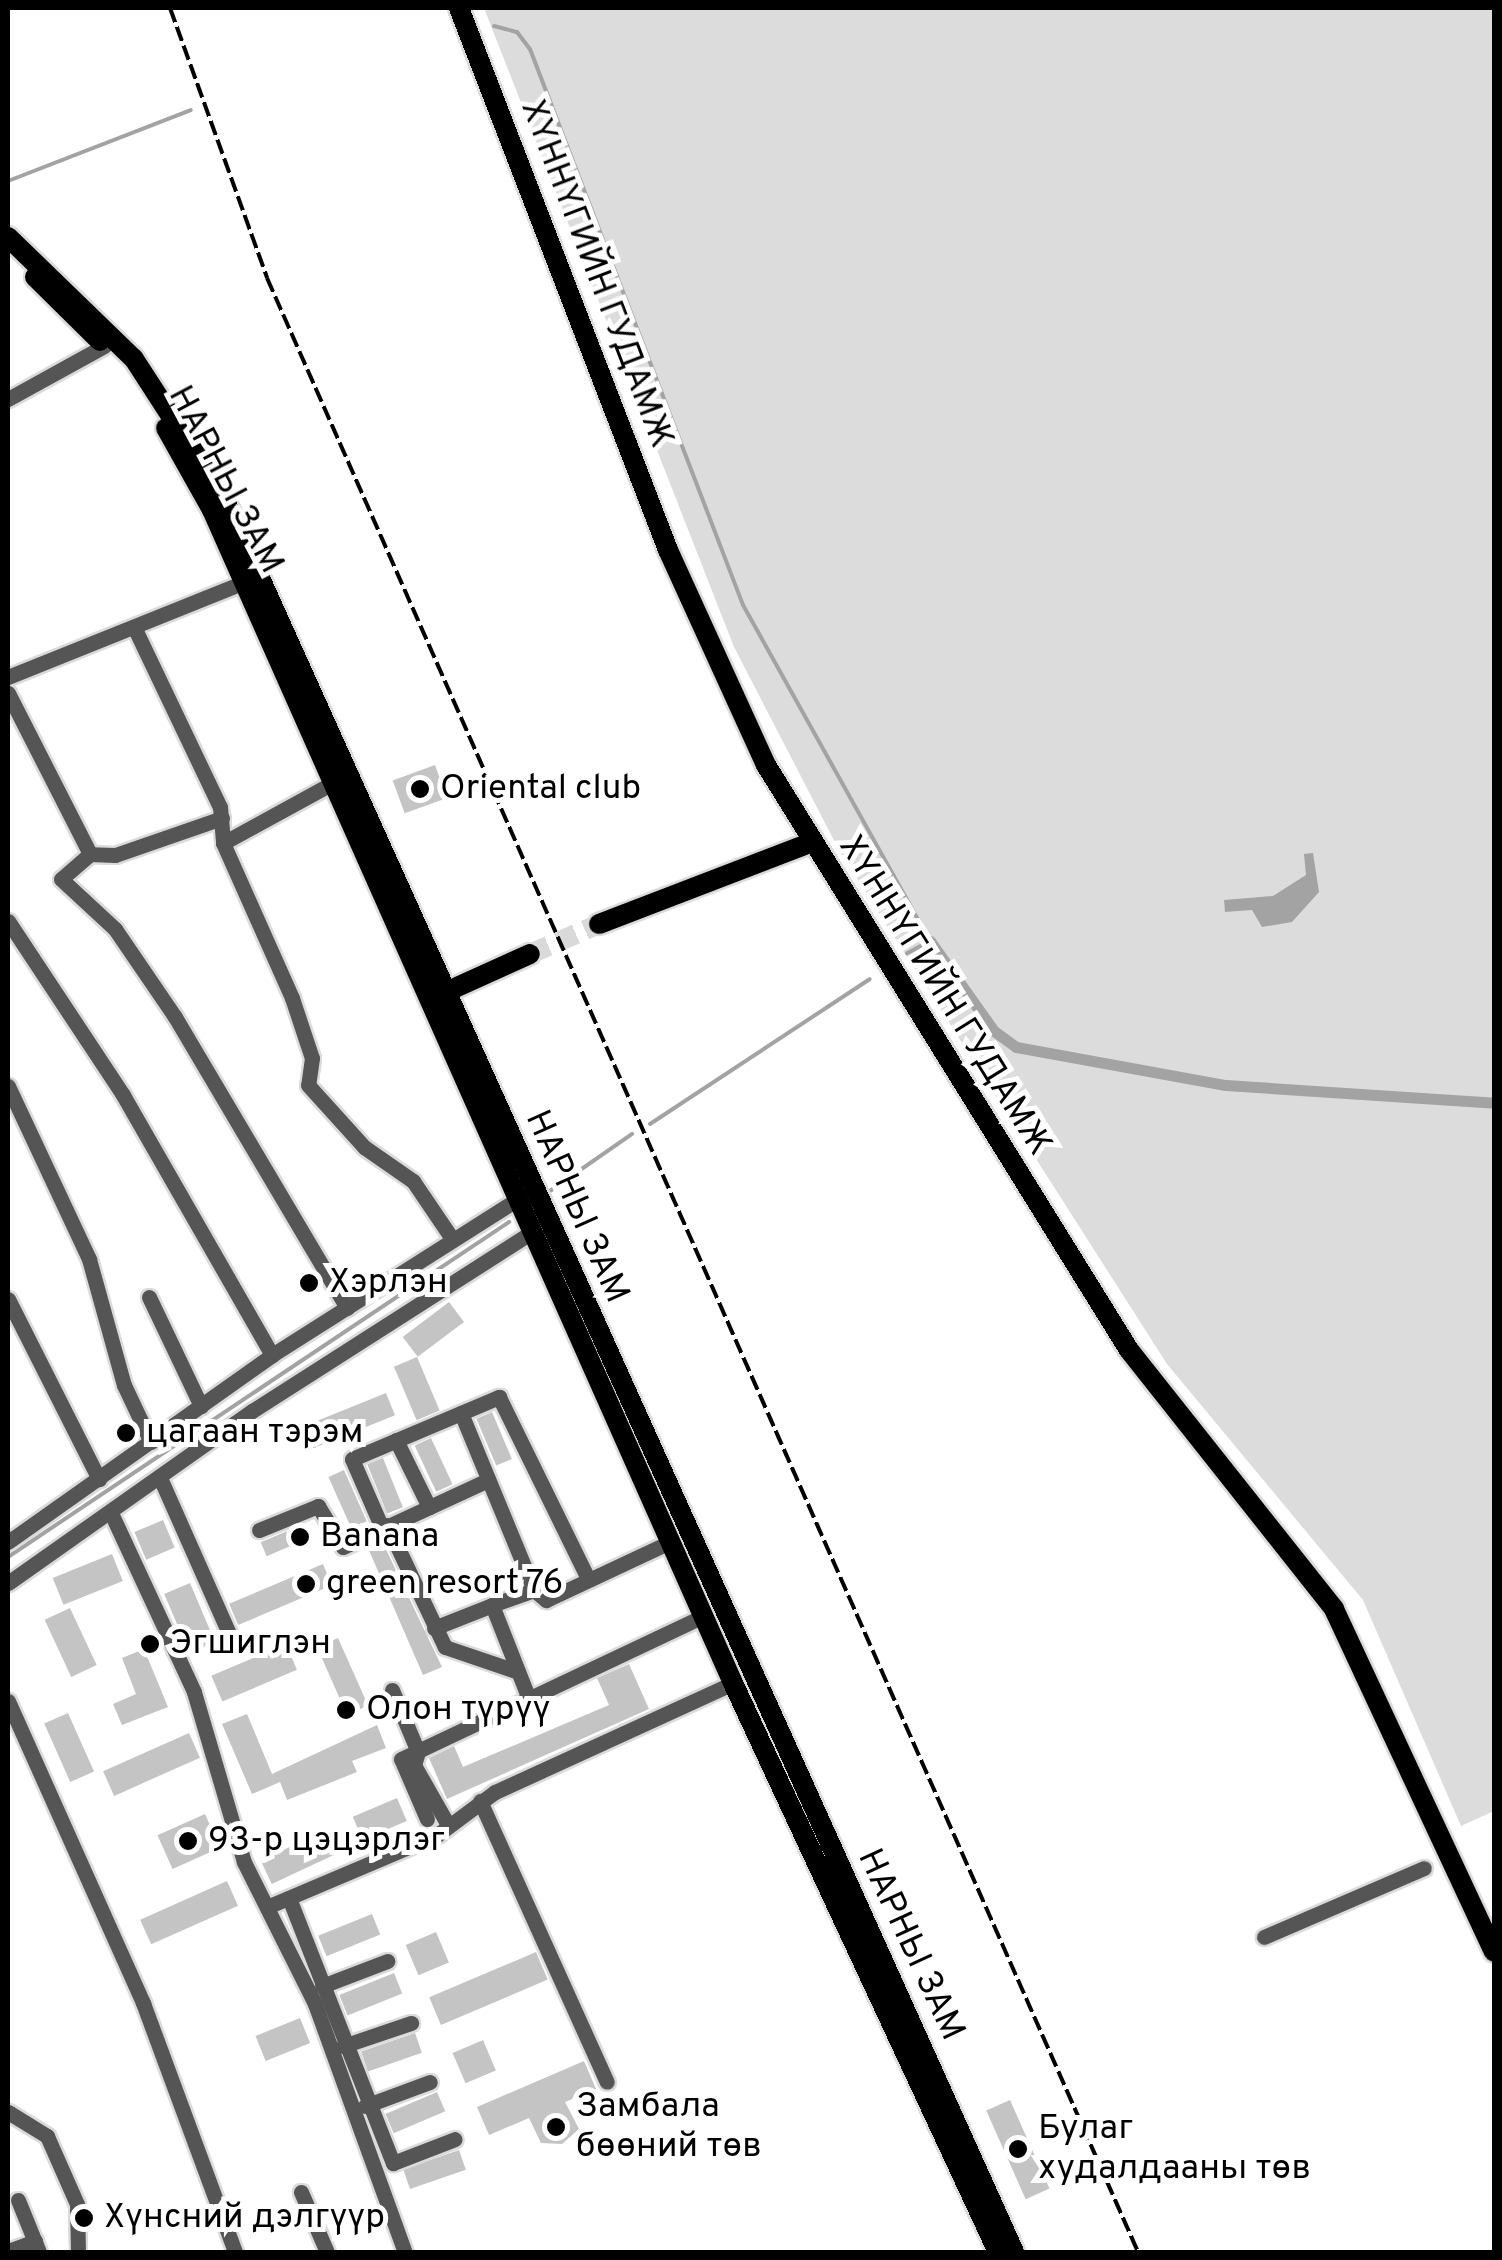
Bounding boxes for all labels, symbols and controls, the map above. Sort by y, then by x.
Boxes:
street label: ХҮННҮГИЙН ГУДАМЖ [510,94,682,454]
street label: НАРНЫ ЗАМ [158,379,292,581]
place label: Oriental club [440,768,641,810]
marker: Oriental club [409,778,431,800]
street label: ХҮННҮГИЙН ГУДАМЖ [828,828,1060,1164]
street label: НАРНЫ ЗАМ [515,1104,637,1310]
place label: Хэрлэн [329,1262,448,1304]
marker: Хэрлэн [298,1272,320,1294]
place label: цагаан тэрэм [146,1412,363,1454]
marker: цагаан тэрэм [115,1422,137,1444]
place label: Banana [320,1516,439,1558]
marker: Banana [289,1526,311,1548]
place label: green resort 76 [326,1563,565,1605]
marker: green resort 76 [295,1573,317,1595]
place label: Эгшиглэн [170,1623,331,1665]
marker: Эгшиглэн [139,1633,161,1655]
place label: Олон түрүү [366,1689,550,1731]
marker: Олон түрүү [335,1699,357,1721]
place label: 93-р цэцэрлэг [208,1820,445,1862]
marker: 93-р цэцэрлэг [177,1830,199,1852]
street label: НАРНЫ ЗАМ [847,1843,973,2047]
place label: Замбала бөөний төв [576,2086,762,2168]
place label: Булаг худалдааны төв [1038,2108,1311,2190]
marker: Замбала бөөний төв [545,2116,567,2138]
marker: Булаг худалдааны төв [1007,2138,1029,2160]
place label: Хүнсний дэлгүүр [104,2197,385,2239]
marker: Хүнсний дэлгүүр [73,2207,95,2229]

